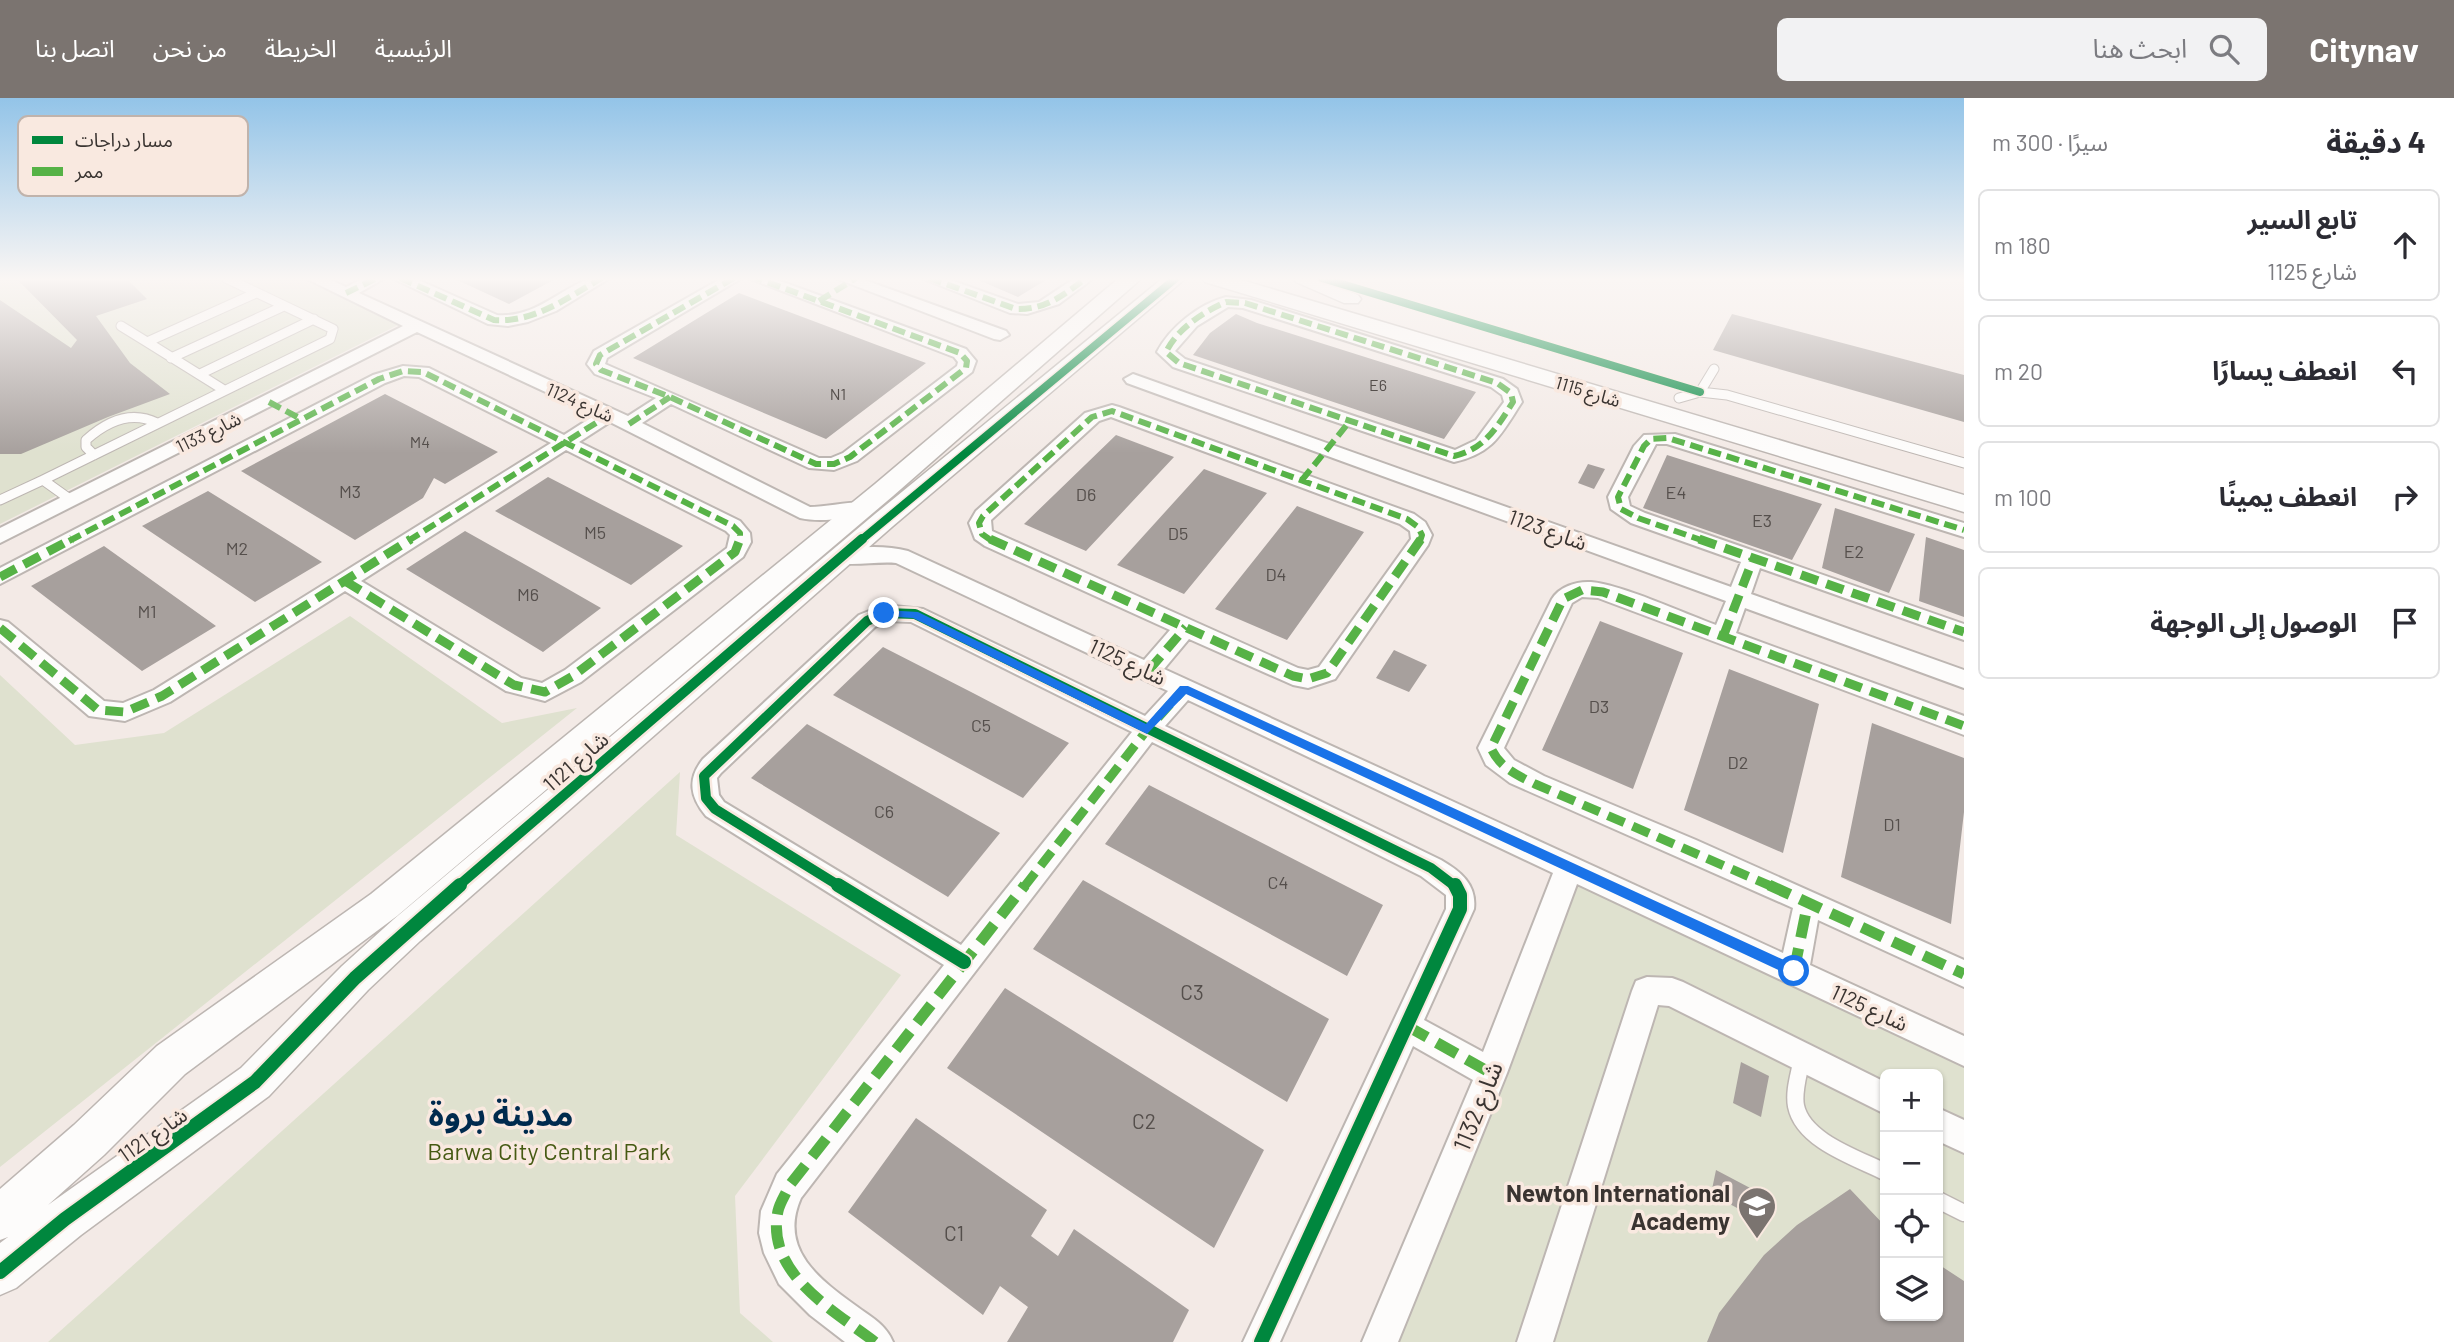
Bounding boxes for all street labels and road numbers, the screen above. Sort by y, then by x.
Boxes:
street label: شارع 1115 [1552,371,1623,415]
street label: شارع 1124 [542,378,617,430]
street label: شارع 1133 [172,407,246,461]
street label: شارع 1123 [1504,503,1591,559]
street label: شارع 1125 [1084,632,1170,693]
street label: شارع 1121 [537,726,615,799]
street label: شارع 1125 [1826,978,1912,1039]
street label: شارع 1132 [1446,1057,1512,1156]
street label: شارع 1121 [113,1101,194,1170]

